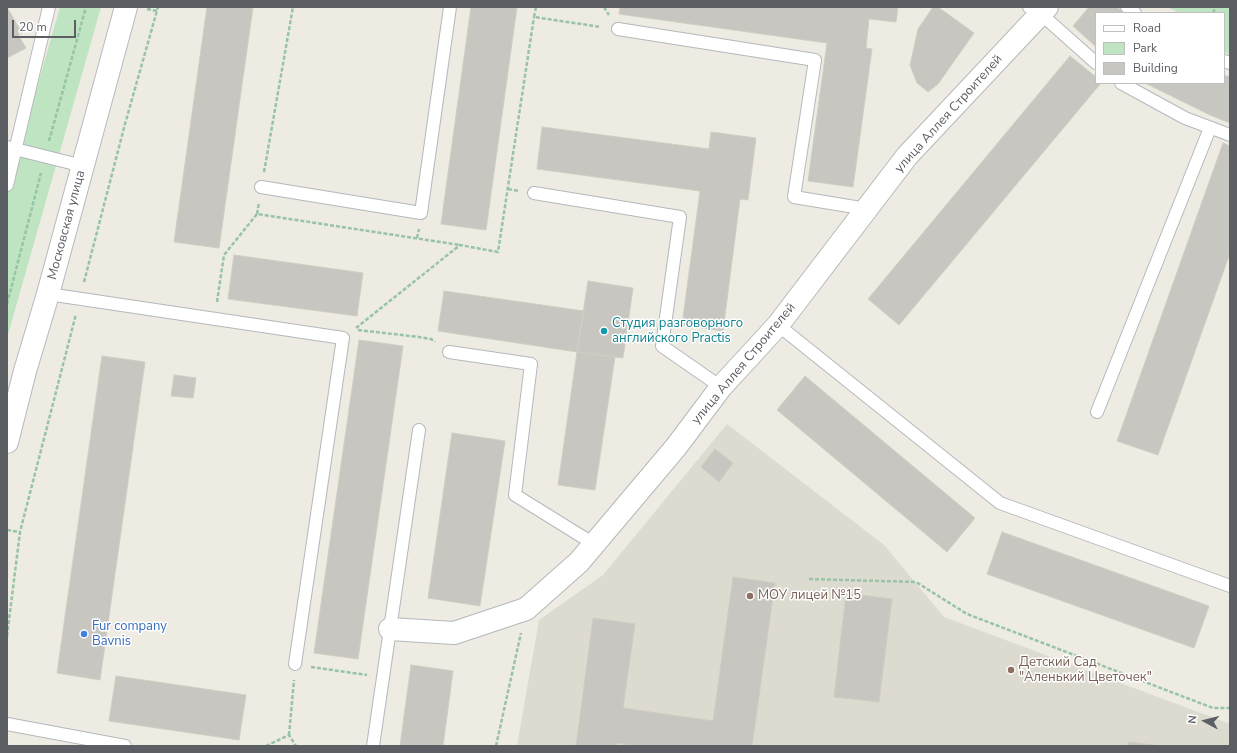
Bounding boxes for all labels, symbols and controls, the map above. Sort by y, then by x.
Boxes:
scale bar [14,12,78,38]
legend [1095,12,1225,84]
text: 20 m [19,19,47,35]
text: Road [1133,20,1161,36]
text: Park [1133,40,1157,56]
street label: улица Аллея Строителей [892,52,1006,176]
text: Building [1133,60,1178,76]
street label: Московская улица [45,169,89,281]
street label: улица Аллея Строителей [689,300,799,428]
place label: Студия разговорного английского Practis [612,316,743,347]
marker: Студия разговорного английского Practis [599,326,609,336]
place label: МОУ лицей №15 [758,588,861,604]
marker: МОУ лицей №15 [745,591,755,601]
place label: Fur company Bavnis [92,619,167,650]
marker: Fur company Bavnis [79,629,89,639]
place label: Детский Сад "Аленький Цветочек" [1019,655,1152,686]
marker: Детский Сад "Аленький Цветочек" [1006,665,1016,675]
north arrow [1185,701,1225,741]
text: N [1185,714,1201,724]

